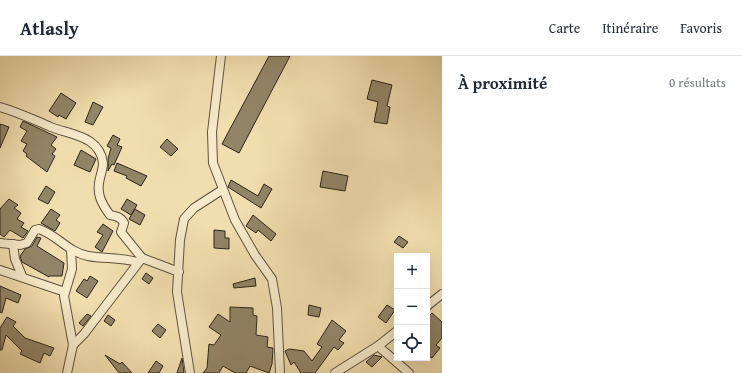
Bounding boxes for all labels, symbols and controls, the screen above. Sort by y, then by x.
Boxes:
text: Atlasly [20,14,79,42]
text: Carte [549,18,580,38]
text: Itinéraire [602,18,658,38]
text: Favoris [680,18,722,38]
text: À proximité [458,70,547,95]
text: 0 résultats [669,73,726,92]
map controls [394,253,430,361]
button: + [394,253,430,289]
button: − [394,289,430,325]
button: locate [394,325,430,361]

